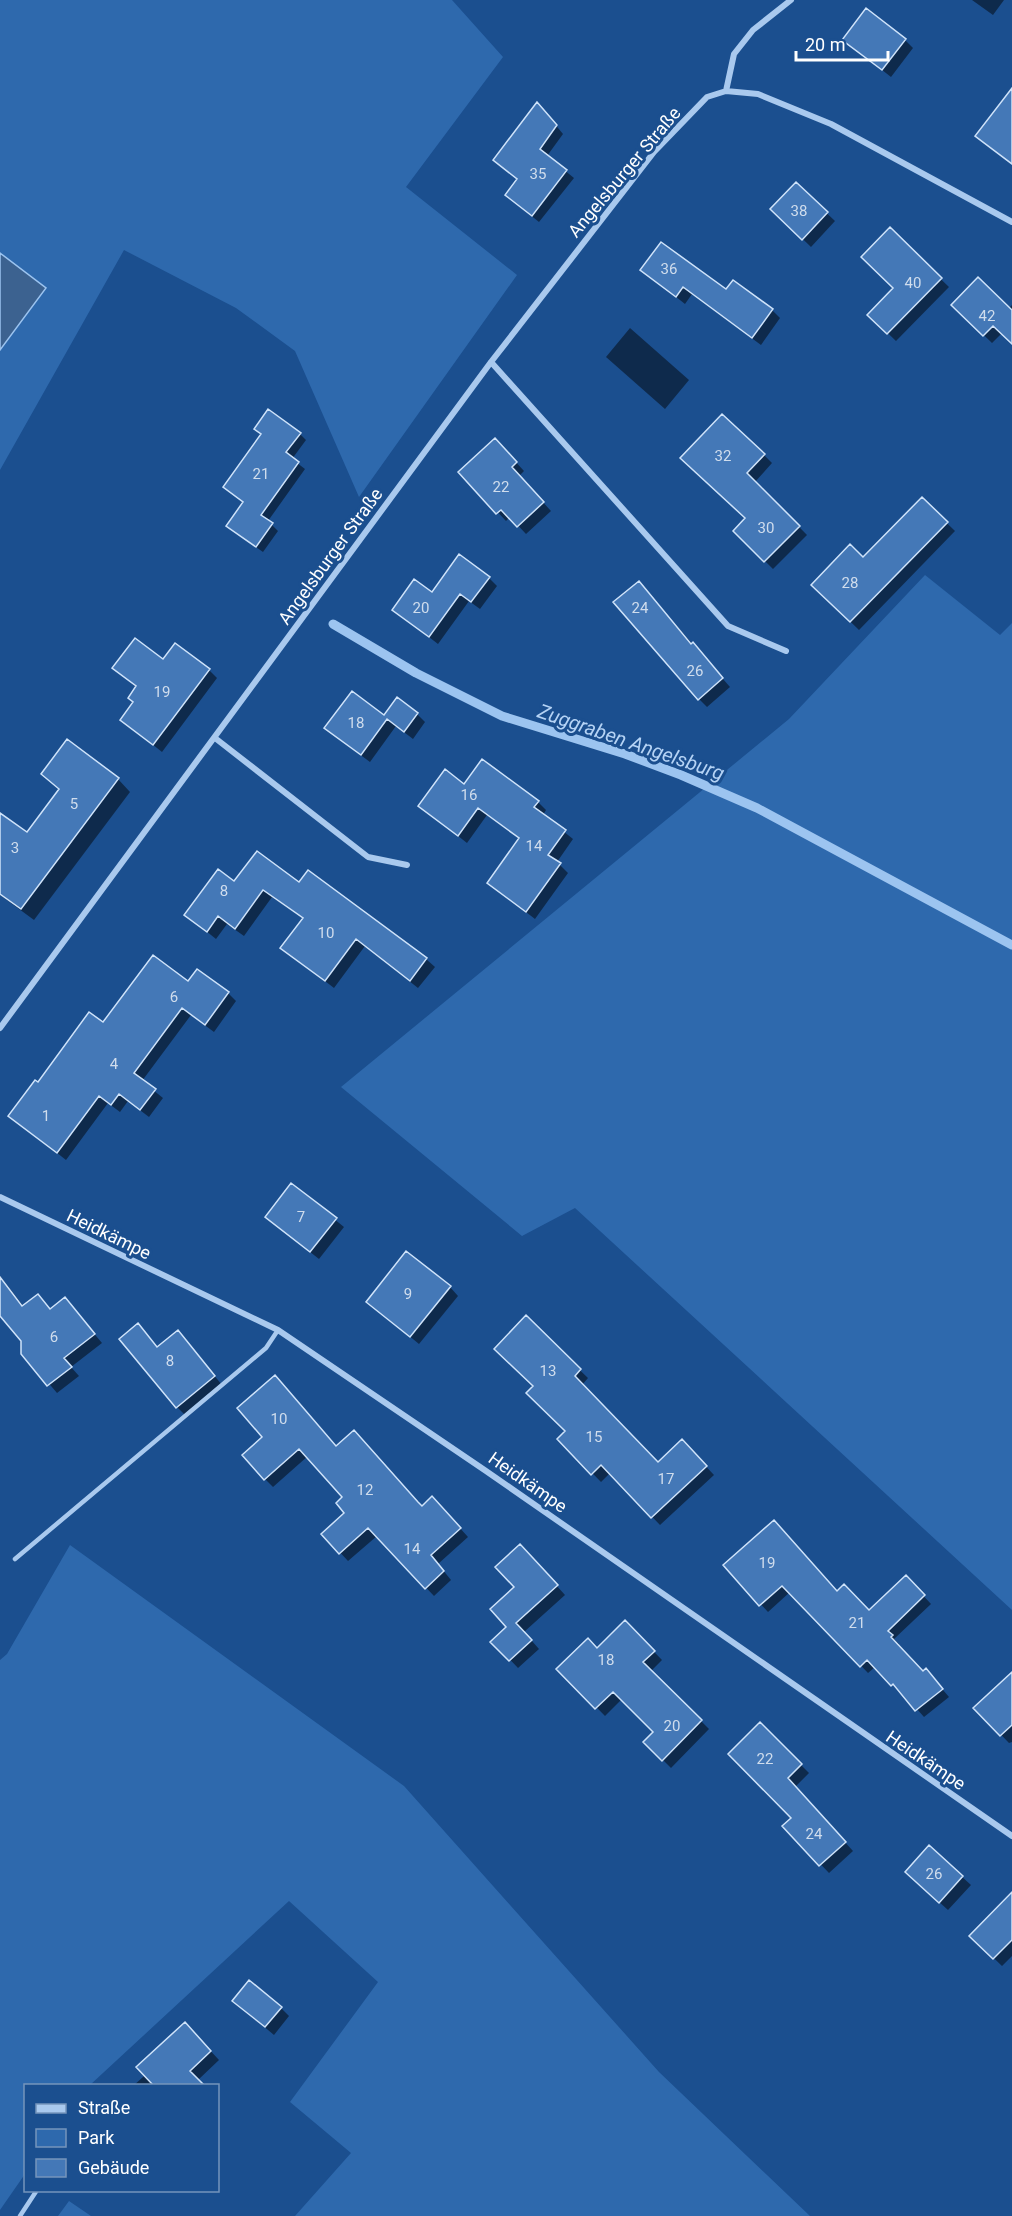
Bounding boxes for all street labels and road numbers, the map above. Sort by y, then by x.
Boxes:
street label: Angelsburger Straße [563,103,685,241]
street label: Angelsburger Straße [273,484,387,628]
street label: Heidkämpe [63,1205,155,1263]
street label: Heidkämpe [485,1447,571,1517]
street label: Heidkämpe [882,1726,970,1794]

